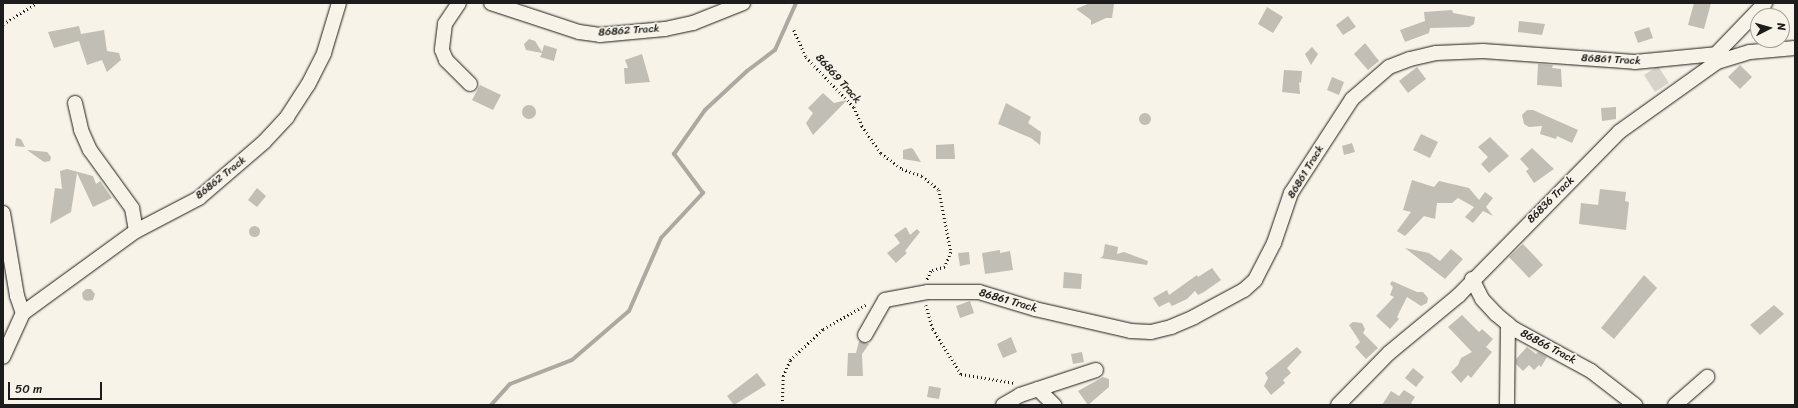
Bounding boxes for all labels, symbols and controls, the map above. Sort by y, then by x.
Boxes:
north arrow [1750,8,1790,48]
street label: 86862 Track [598,22,660,40]
text: N [1772,22,1791,32]
street label: 86869 Track [812,52,864,106]
street label: 86861 Track [1581,52,1641,68]
street label: 86861 Track [1285,143,1327,201]
street label: 86862 Track [193,154,249,202]
street label: 86836 Track [1525,174,1577,226]
street label: 86861 Track [977,286,1039,316]
street label: 86866 Track [1518,327,1578,367]
scale bar [10,374,104,400]
text: 50 m [15,378,42,400]

